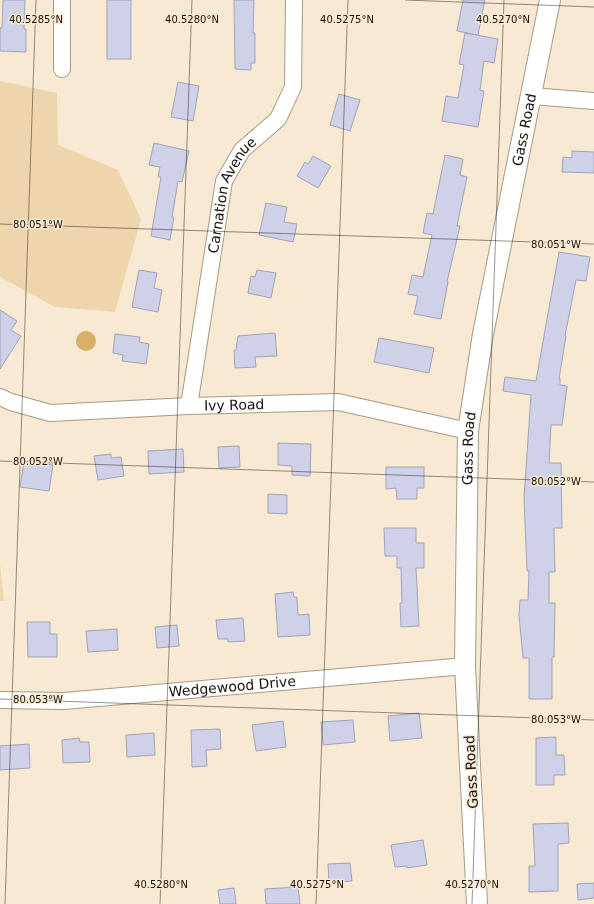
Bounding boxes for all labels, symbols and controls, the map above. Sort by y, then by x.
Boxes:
text: 40.5285°N [9,14,63,25]
text: 40.5280°N [165,14,219,25]
text: 40.5275°N [320,14,374,25]
text: 40.5270°N [476,14,530,25]
street label: Gass Road [509,92,539,167]
street label: Carnation Avenue [205,134,259,254]
text: 80.051°W [13,219,63,230]
text: 80.051°W [531,239,581,250]
street label: Ivy Road [204,396,265,414]
street label: Gass Road [459,410,479,485]
text: 80.052°W [13,456,63,467]
text: 80.052°W [531,476,581,487]
street label: Wedgewood Drive [168,673,296,700]
text: 80.053°W [13,694,63,705]
text: 80.053°W [531,714,581,725]
street label: Gass Road [461,735,481,809]
text: 40.5280°N [134,879,188,890]
text: 40.5275°N [290,879,344,890]
text: 40.5270°N [445,879,499,890]

